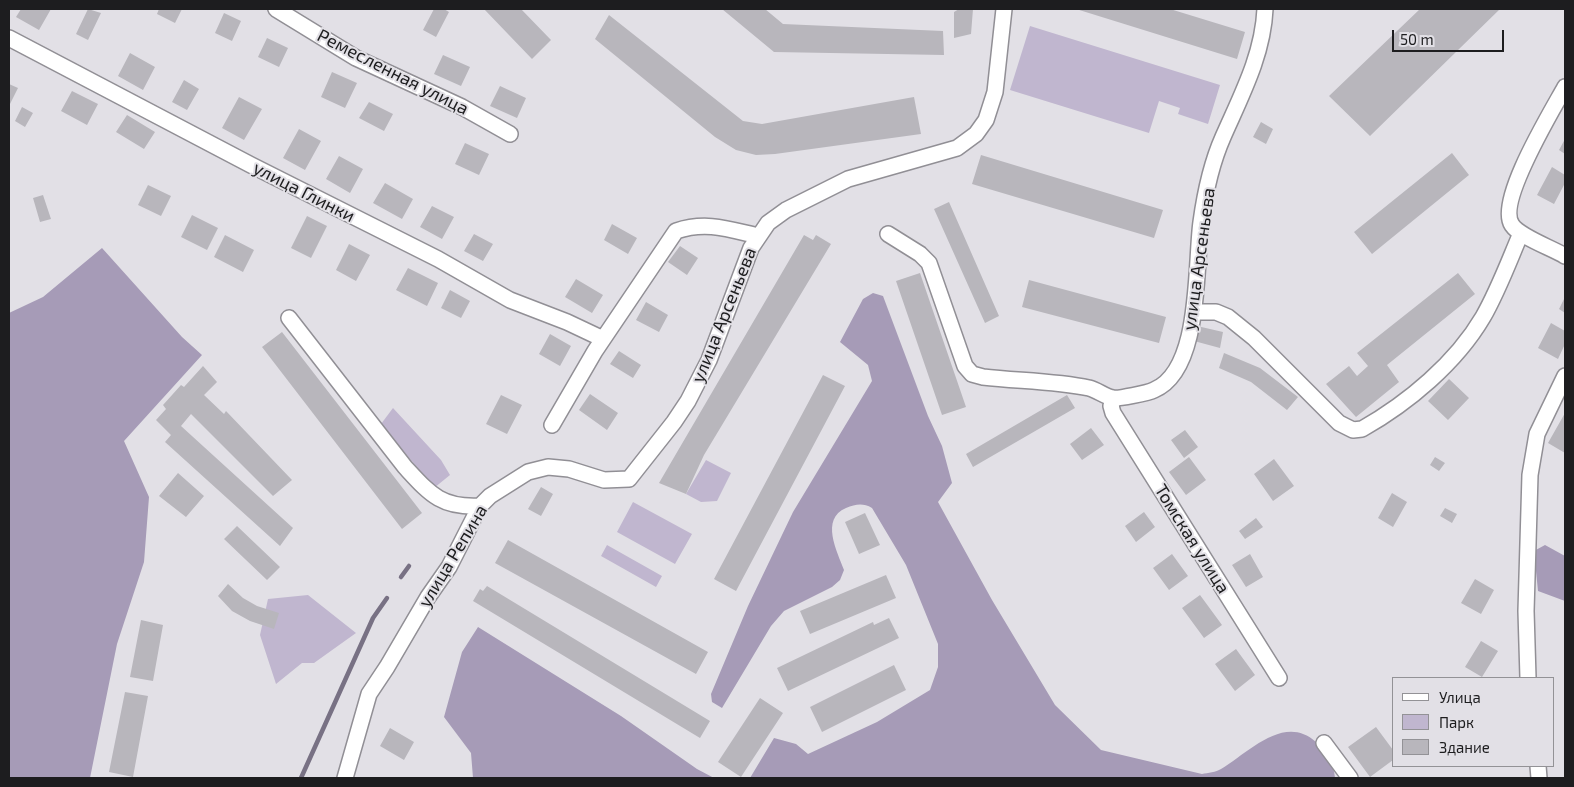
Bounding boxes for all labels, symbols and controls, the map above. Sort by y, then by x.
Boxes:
scale bar [1394,20,1506,52]
street label: Ремесленная улица [314,24,472,120]
text: 50 m [1400,30,1434,48]
street label: улица Глинки [249,157,359,227]
street label: улица Арсеньева [1178,186,1220,332]
street label: улица Арсеньева [687,244,761,386]
street label: Томская улица [1150,480,1234,598]
street label: улица Репина [414,501,492,611]
legend [1392,677,1554,767]
text: Улица [1439,688,1481,706]
text: Парк [1439,713,1474,731]
text: Здание [1439,738,1490,756]

